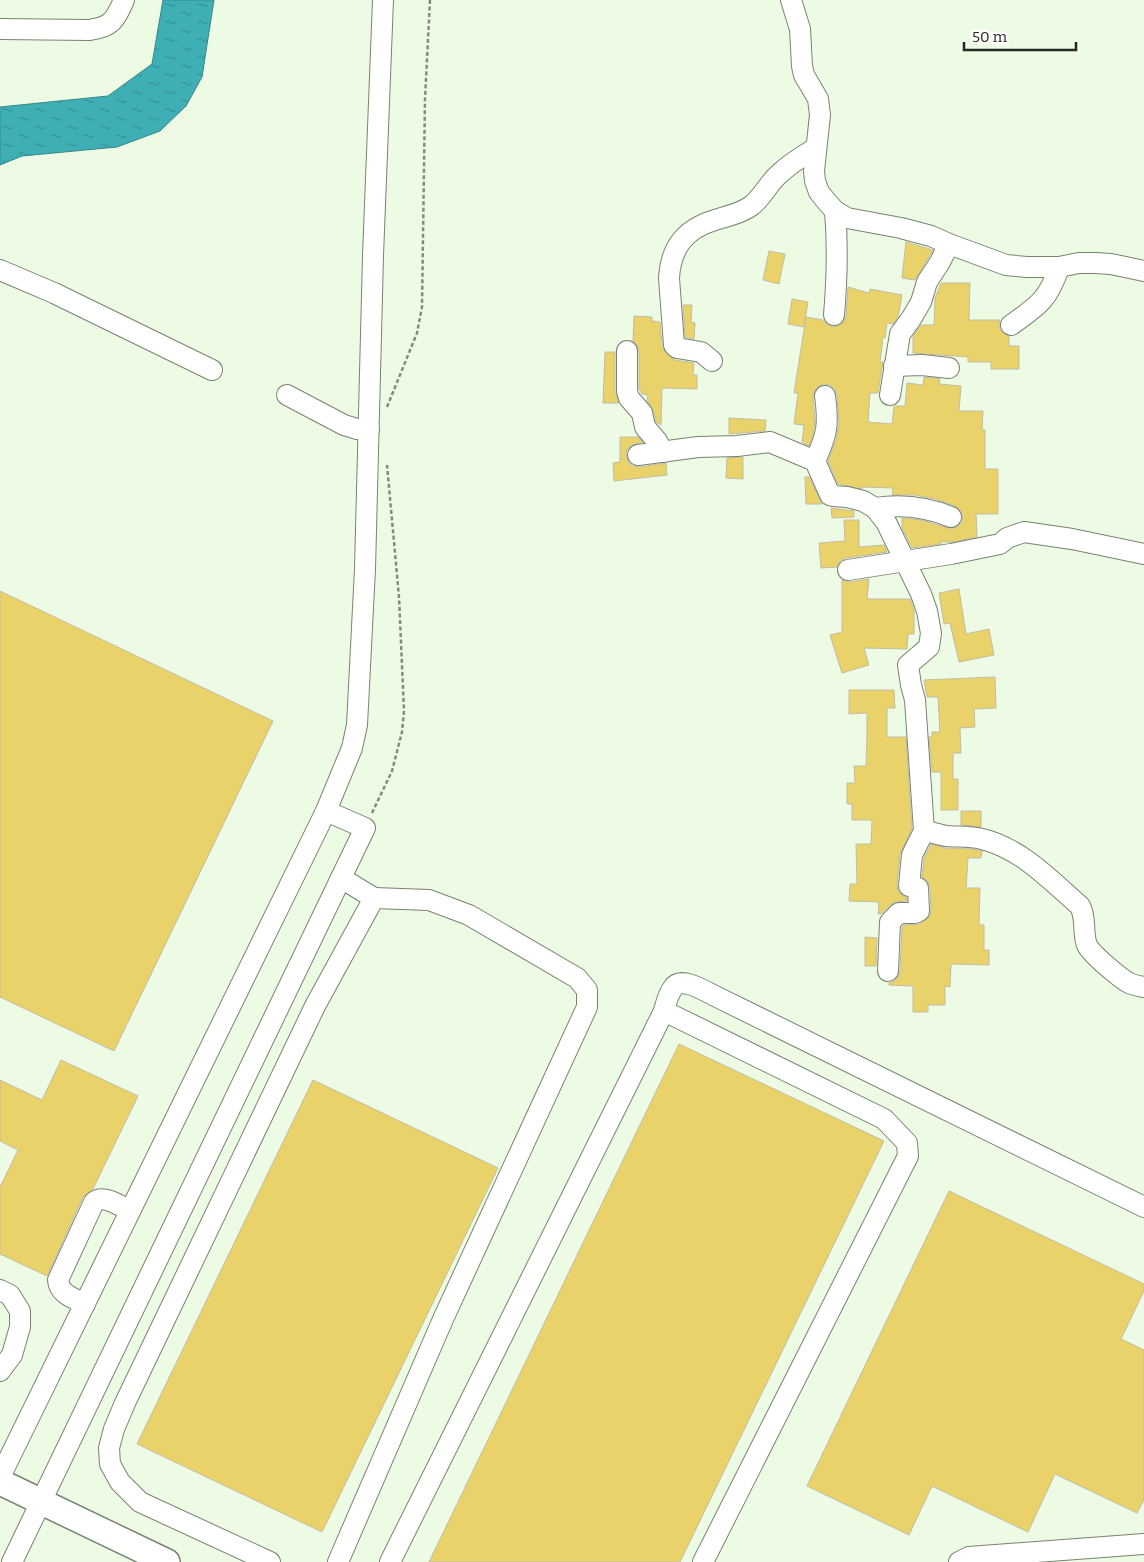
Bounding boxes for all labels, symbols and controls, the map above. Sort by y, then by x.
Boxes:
scale bar [964,20,1076,52]
text: 50 m [972,28,1008,46]

